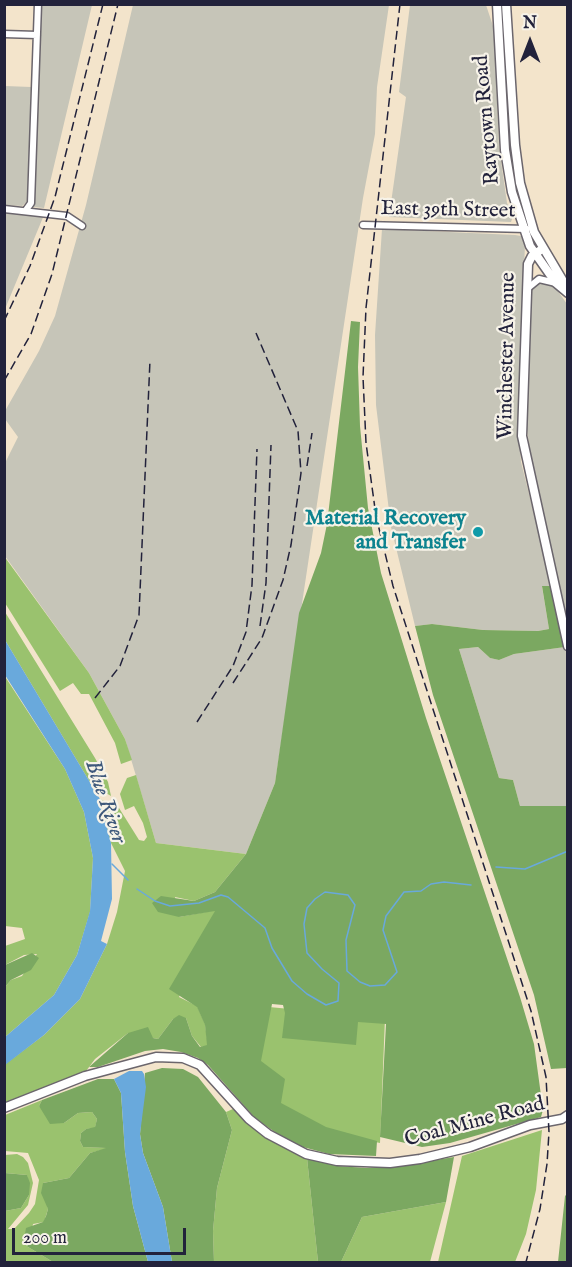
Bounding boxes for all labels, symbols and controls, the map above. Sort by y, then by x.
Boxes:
north arrow [500,12,560,72]
text: N [523,14,537,34]
street label: Raytown Road [470,54,506,186]
street label: East 39th Street [380,197,516,225]
street label: Winchester Avenue [494,272,522,440]
place label: Material Recovery and Transfer [305,507,466,557]
marker: Material Recovery and Transfer [471,525,485,539]
water label: Blue River [77,757,131,847]
street label: Coal Mine Road [402,1092,548,1154]
scale bar [15,1216,189,1254]
text: 200 m [23,1227,67,1250]

